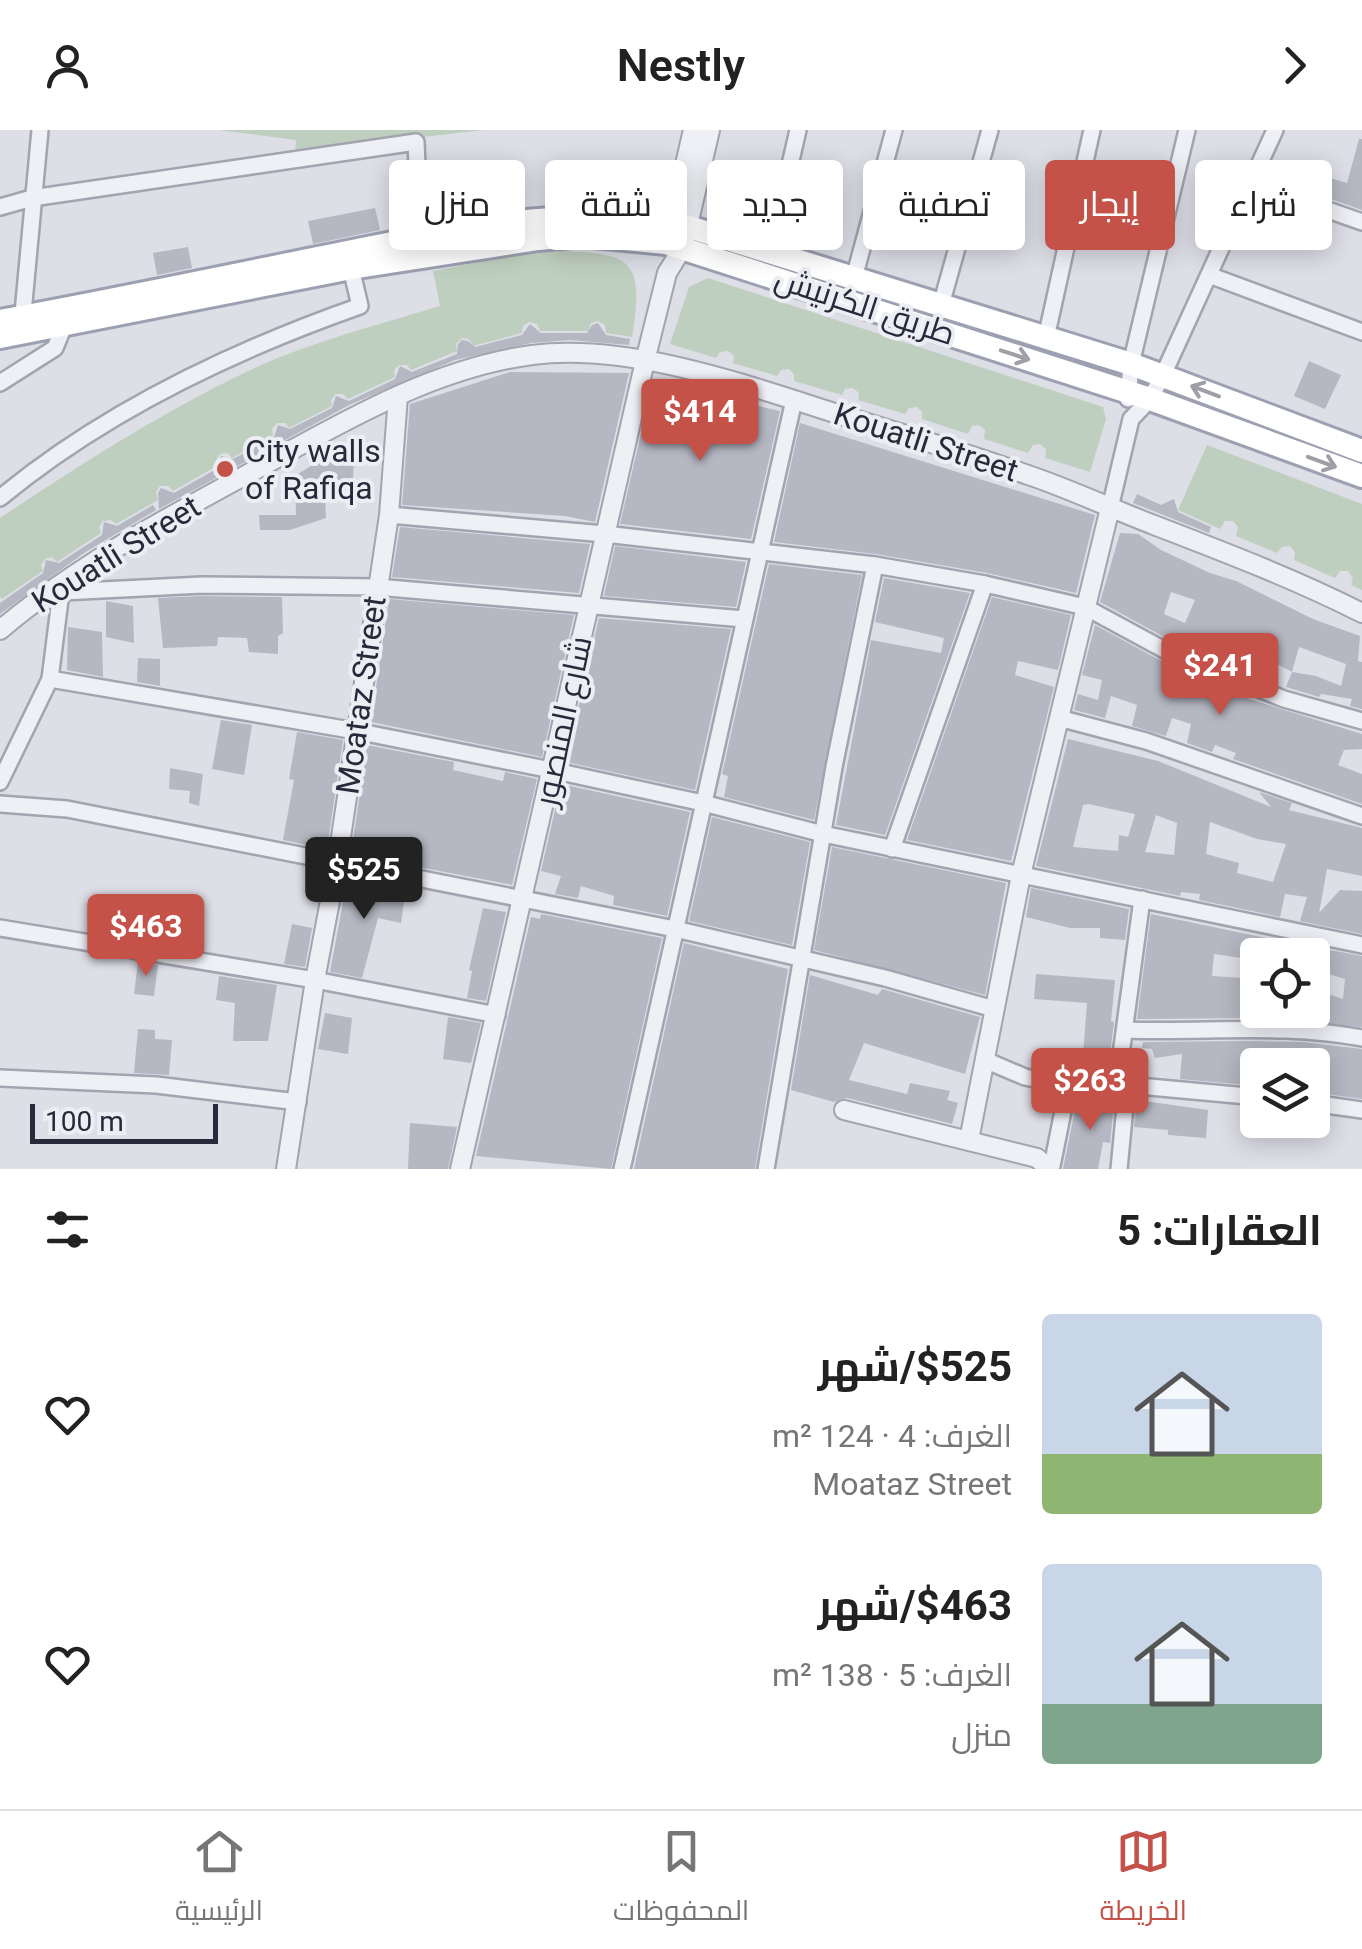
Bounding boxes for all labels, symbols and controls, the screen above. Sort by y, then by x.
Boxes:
icon: person [40,38,95,93]
icon: forward [1267,38,1322,93]
text: Nestly [617,39,745,92]
chip: منزل [389,160,525,250]
chip: شقة [545,160,687,250]
chip: جديد [707,160,843,250]
chip: تصفية [863,160,1025,250]
chip: إيجار [1045,160,1175,250]
chip: شراء [1195,160,1332,250]
street label: طريق الكرنيش [770,259,960,354]
one-way arrow [999,347,1031,365]
pin: $414 [641,379,759,464]
one-way arrow [1191,381,1222,399]
text: $414 [663,392,737,430]
street label: Kouatli Street [829,394,1023,490]
place label: City walls of Rafiqa [245,432,381,507]
one-way arrow [1306,454,1337,472]
marker: City walls of Rafiqa [214,458,236,480]
street label: Kouatli Street [25,487,207,621]
street label: Moataz Street [328,593,394,797]
street label: شارع المنصور [526,633,602,812]
pin: $241 [1161,633,1279,718]
text: $241 [1183,646,1257,684]
pin: $525 [305,837,423,922]
text: $525 [327,850,401,888]
pin: $463 [87,894,205,979]
text: $463 [109,907,183,945]
map controls [1240,938,1330,1138]
button: locate [1240,938,1330,1028]
pin: $263 [1031,1048,1149,1133]
button: layers [1240,1048,1330,1138]
text: $263 [1053,1061,1127,1099]
scale bar [30,1099,218,1144]
text: 100 m [45,1105,124,1138]
icon: filters [40,1202,95,1257]
text: العقارات: 5 [1117,1206,1322,1255]
text: $525/شهر [818,1342,1012,1391]
icon: home [1122,1354,1242,1474]
icon: heart [40,1387,95,1442]
text: الغرف: 4 · 124 m² [772,1417,1012,1455]
text: Moataz Street [812,1465,1012,1503]
text: $463/شهر [818,1581,1012,1630]
icon: home [1122,1604,1242,1724]
icon: heart [40,1637,95,1692]
text: الغرف: 5 · 138 m² [772,1656,1012,1694]
text: منزل [951,1716,1012,1754]
tab: الرئيسية [175,1824,263,1936]
tab: المحفوظات [613,1824,749,1936]
tab: الخريطة [1100,1824,1187,1936]

